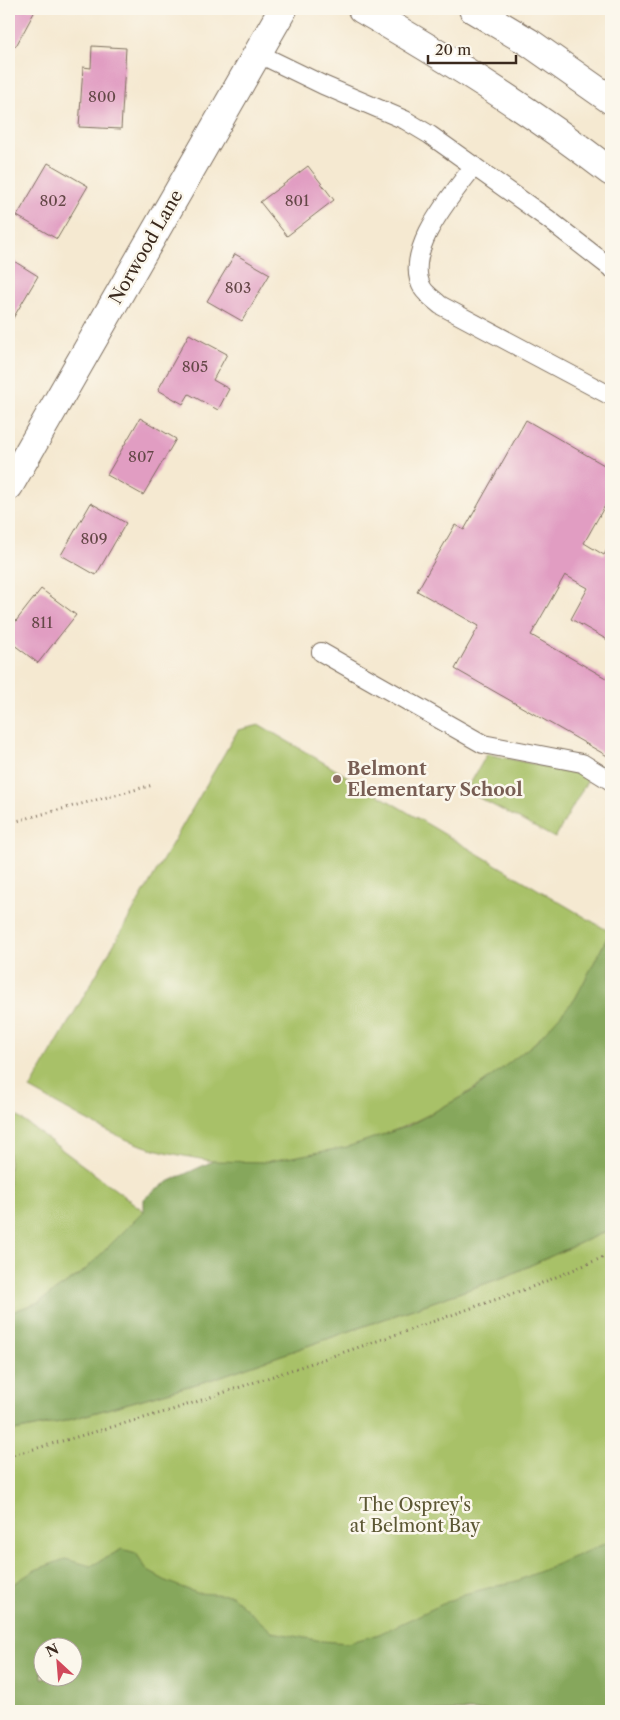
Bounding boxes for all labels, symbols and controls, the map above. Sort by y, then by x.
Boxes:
scale bar [428,32,515,64]
text: 20 m [435,40,471,59]
house number: 800 [88,87,116,106]
street label: Norwood Lane [104,186,188,308]
house number: 802 [39,191,67,210]
house number: 801 [285,191,310,210]
house number: 803 [225,278,251,297]
house number: 805 [182,357,208,376]
house number: 807 [128,447,154,466]
house number: 809 [80,529,108,548]
house number: 811 [31,613,53,632]
place label: Belmont Elementary School [347,758,523,801]
marker: Belmont Elementary School [331,773,343,785]
park label: The Osprey's at Belmont Bay [350,1494,481,1537]
north arrow [32,1638,82,1688]
text: N [43,1640,62,1661]

